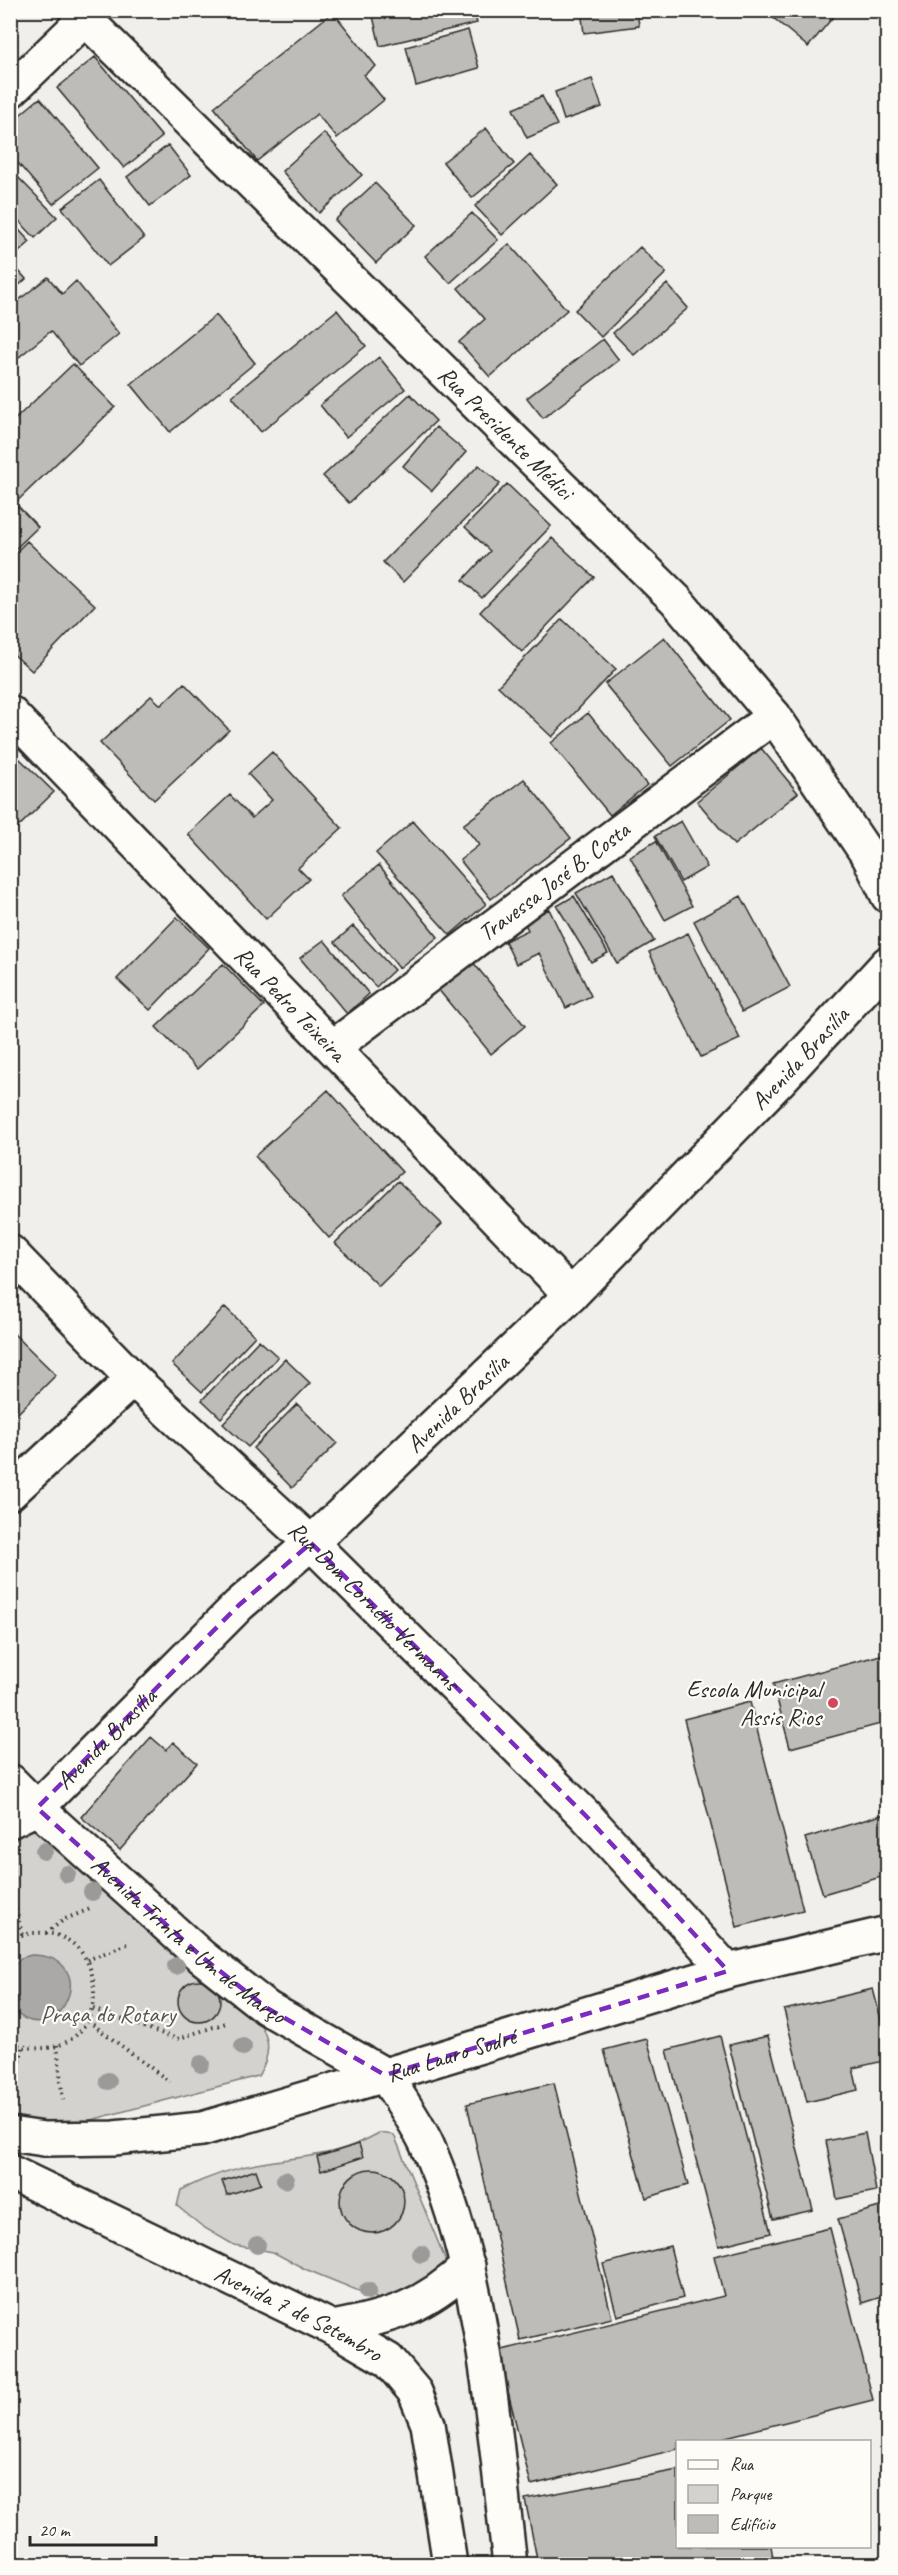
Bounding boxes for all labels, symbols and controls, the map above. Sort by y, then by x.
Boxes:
street label: Rua Presidente Médici [432,360,582,508]
street label: Travessa José B. Costa [472,814,637,948]
street label: Rua Pedro Teixeira [228,940,354,1069]
street label: Avenida Brasília [744,999,856,1116]
street label: Avenida Brasília [400,1346,516,1459]
street label: Rua Dom Cornélio Vermanns [282,1515,468,1699]
place label: Escola Municipal Assis Rios [686,1674,825,1732]
street label: Avenida Brasília [49,1681,164,1795]
marker: Escola Municipal Assis Rios [826,1696,840,1710]
street label: Avenida Trinta e Um de Março [85,1849,292,2031]
park label: Praça do Rotary [40,1999,177,2029]
street label: Rua Lauro Sodré [383,2020,524,2089]
street label: Avenida 7 de Setembro [210,2258,389,2369]
legend [676,2440,871,2548]
text: Rua [730,2453,755,2475]
text: Parque [730,2483,772,2505]
scale bar [30,2509,156,2547]
text: Edifício [730,2513,776,2535]
text: 20 m [39,2519,72,2541]

